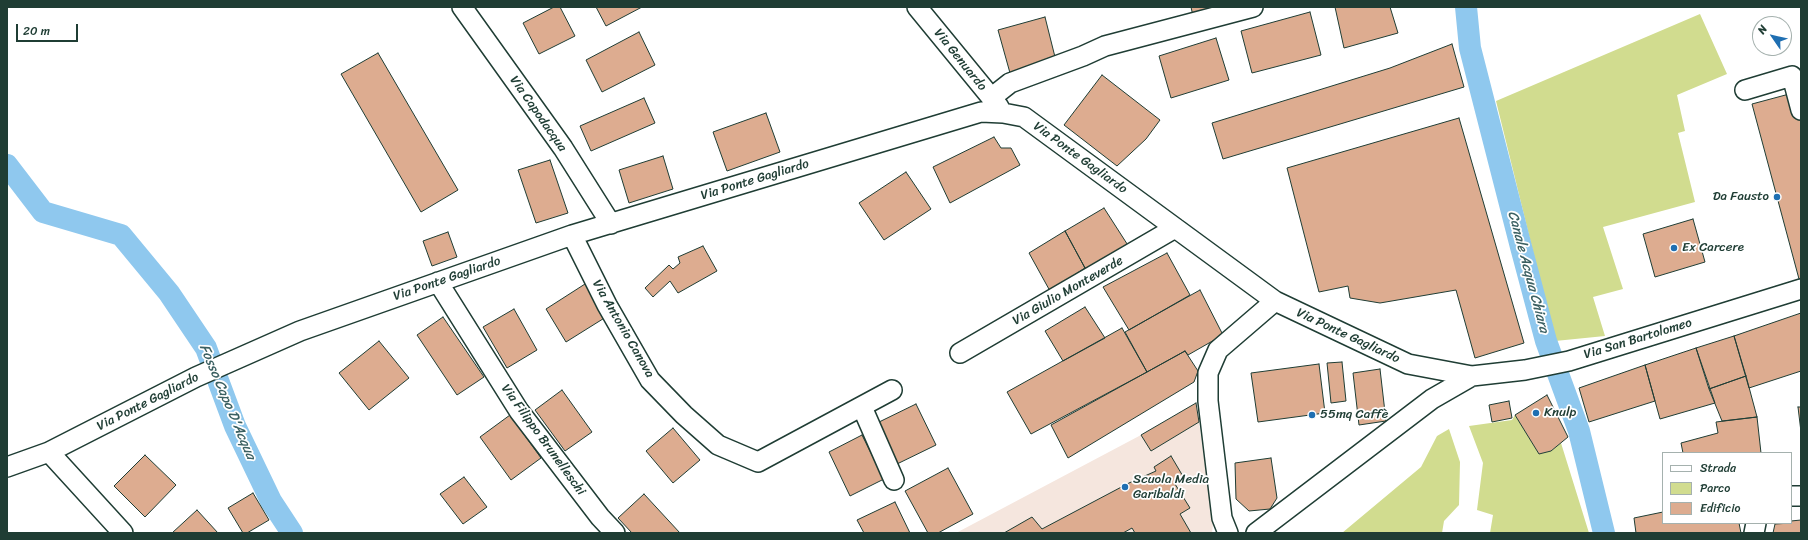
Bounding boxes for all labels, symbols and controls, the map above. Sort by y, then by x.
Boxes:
scale bar [18,16,80,42]
north arrow [1752,16,1792,56]
text: 20 m [23,20,50,42]
text: N [1752,21,1772,38]
street label: Via Genuardo [930,26,990,94]
street label: Via Capodacqua [506,73,570,155]
street label: Via Ponte Gagliardo [1030,119,1130,197]
street label: Via Ponte Gagliardo [699,156,811,204]
place label: Da Fausto [1713,189,1769,205]
marker: Da Fausto [1772,192,1782,202]
water label: Canale Acqua Chiara [1504,209,1552,335]
place label: Ex Carcere [1682,240,1744,256]
marker: Ex Carcere [1669,243,1679,253]
street label: Via Ponte Gagliardo [391,253,503,305]
street label: Via Giulio Monteverde [1010,253,1126,329]
street label: Via Antonio Canova [589,277,657,381]
street label: Via Ponte Gagliardo [1294,305,1402,367]
street label: Via San Bartolomeo [1582,315,1694,363]
water label: Fosso Capo D'Acqua [195,342,259,462]
street label: Via Ponte Gagliardo [94,370,202,434]
street label: Via Filippo Brunelleschi [497,381,589,499]
place label: Knulp [1544,405,1576,421]
place label: 55mq Caffè [1320,407,1388,423]
marker: Knulp [1531,408,1541,418]
marker: 55mq Caffè [1307,410,1317,420]
legend [1662,452,1792,524]
text: Strada [1700,457,1736,479]
place label: Scuola Media Garibaldi [1133,472,1209,503]
text: Parco [1700,477,1730,499]
marker: Scuola Media Garibaldi [1120,482,1130,492]
text: Edificio [1700,497,1740,519]

